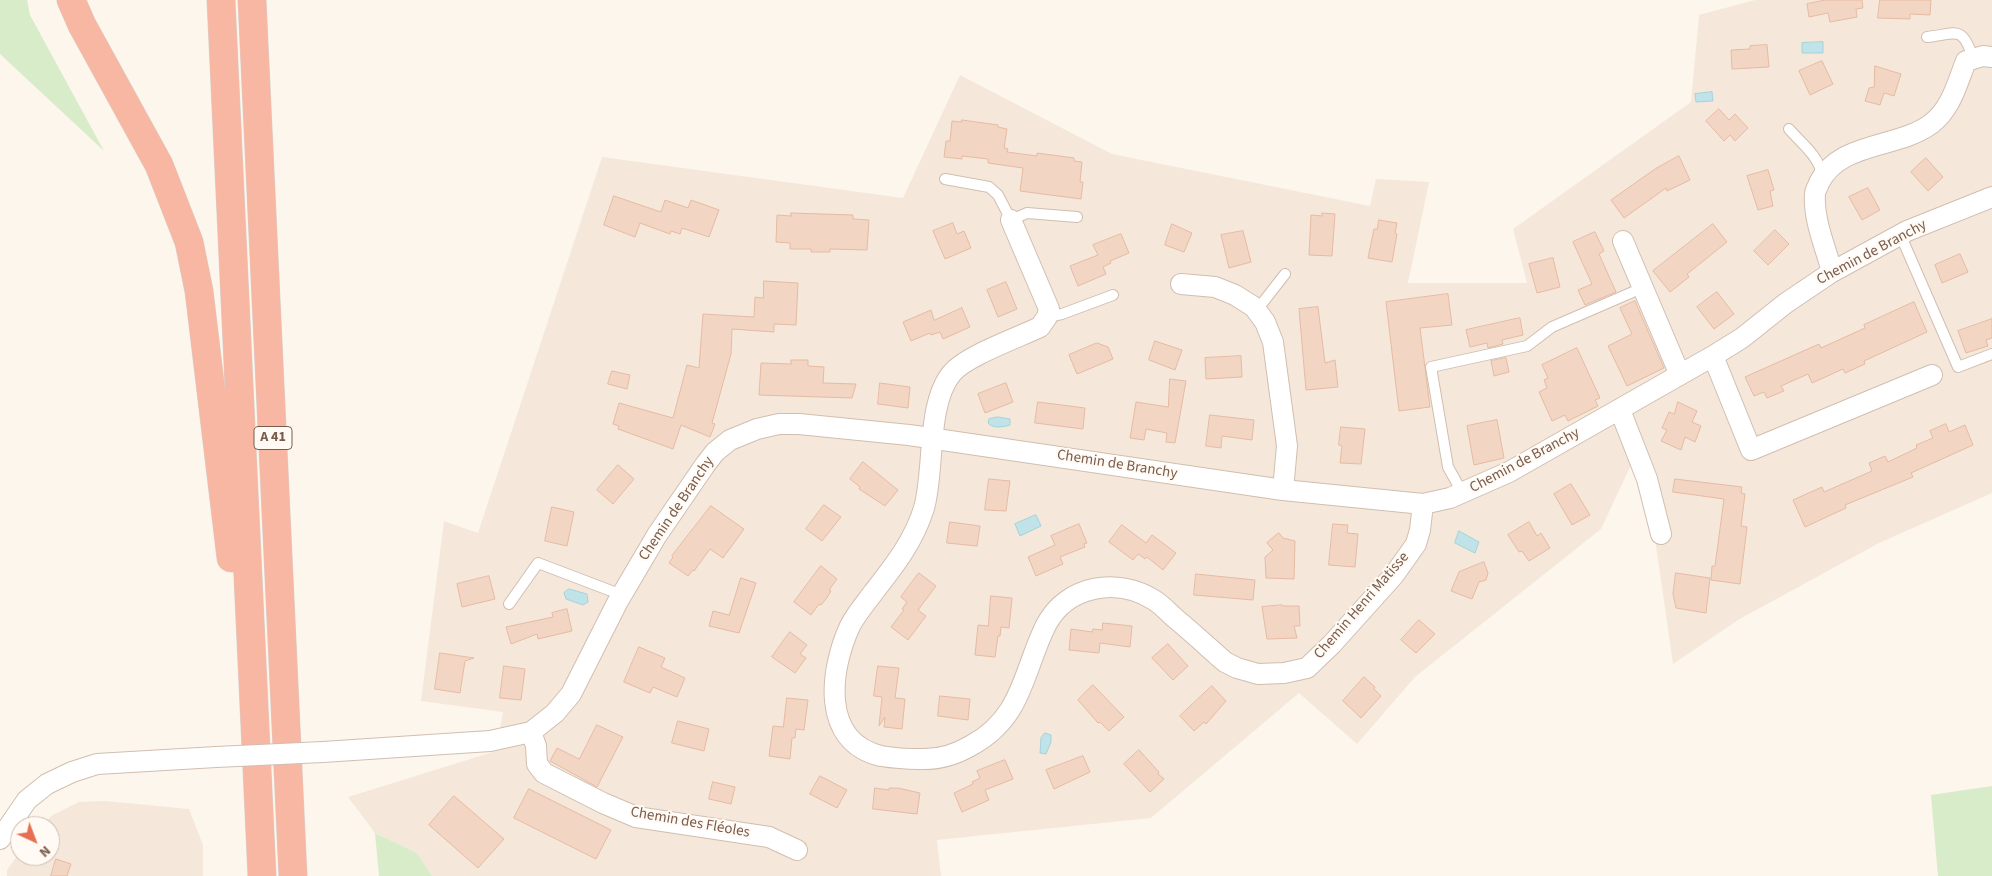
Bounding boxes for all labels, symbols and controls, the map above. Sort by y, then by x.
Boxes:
street label: Chemin de Branchy [1814,216,1930,290]
street label: Chemin de Branchy [1467,424,1583,498]
road number: A 41 [254,426,292,449]
street label: Chemin de Branchy [1055,447,1179,483]
street label: Chemin de Branchy [636,454,718,564]
street label: Chemin Henri Matisse [1311,549,1413,663]
street label: Chemin des Fléoles [629,804,751,842]
north arrow [10,816,60,866]
text: N [34,841,55,862]

